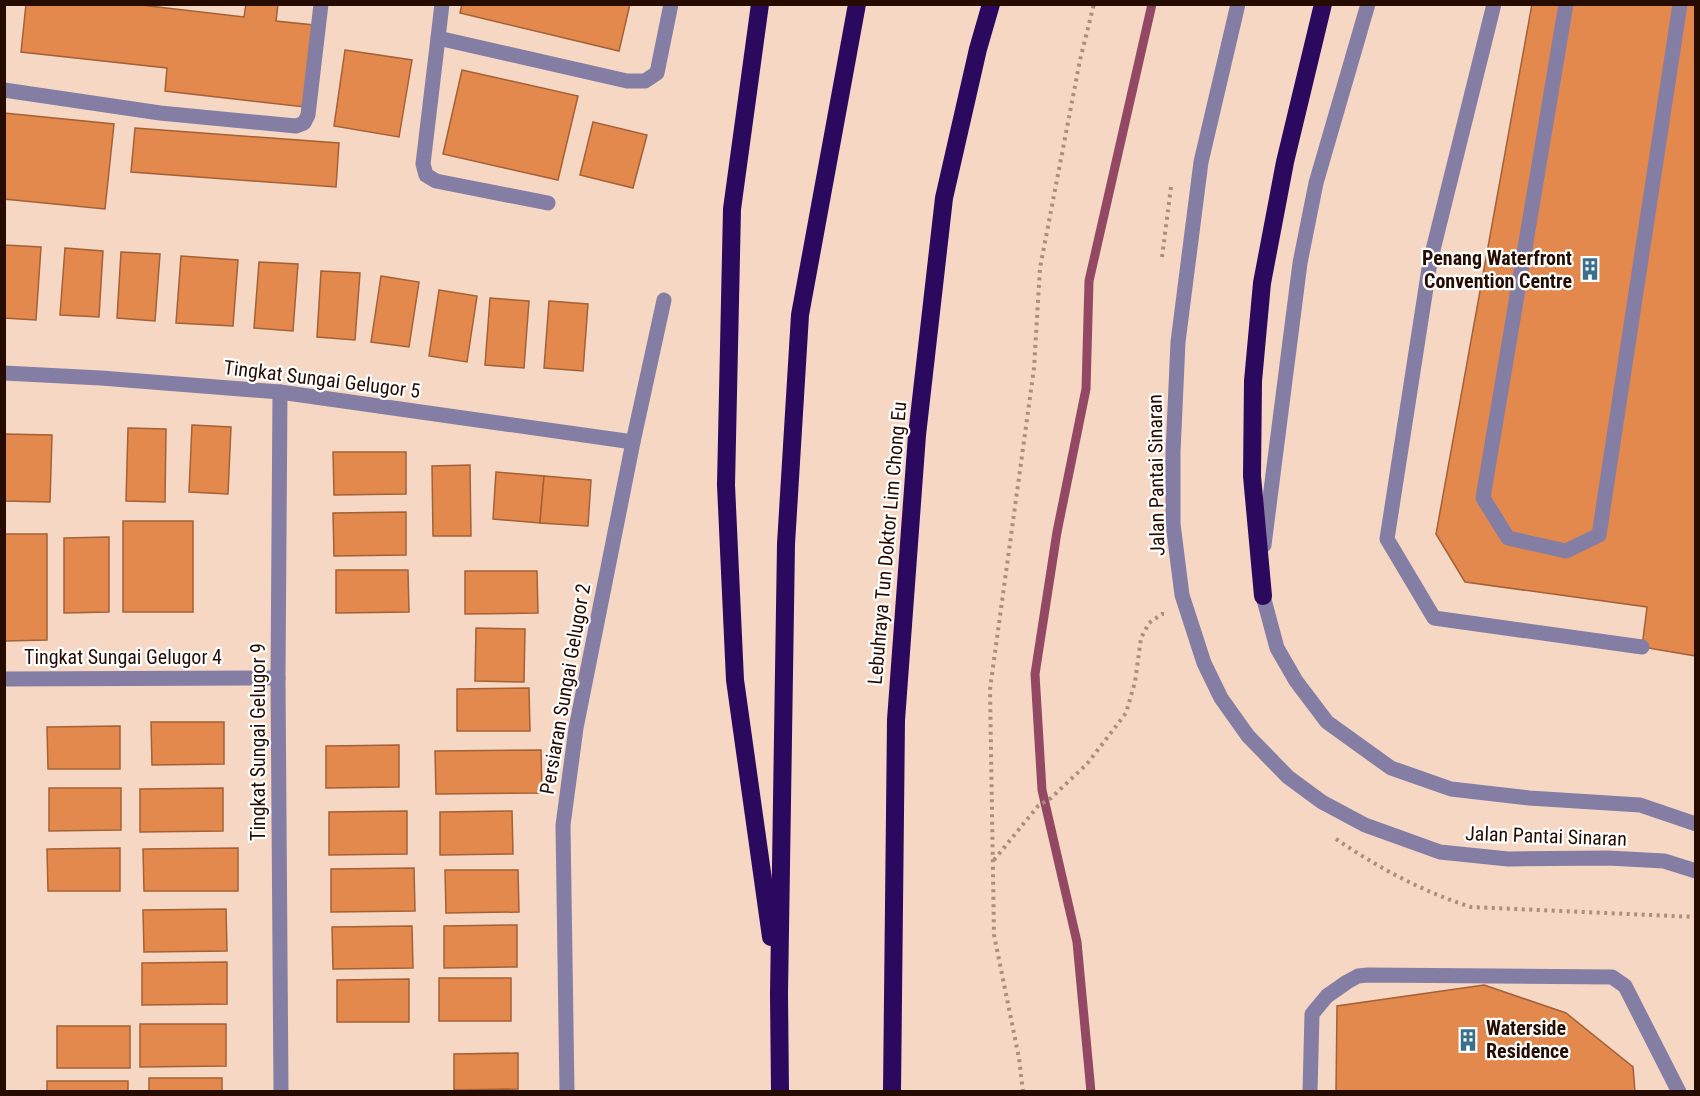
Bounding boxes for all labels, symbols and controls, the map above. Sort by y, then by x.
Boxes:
place label: Penang Waterfront Convention Centre [1422,246,1572,293]
building icon: Penang Waterfront Convention Centre [1577,256,1603,282]
street label: Tingkat Sungai Gelugor 5 [222,355,422,403]
street label: Jalan Pantai Sinaran [1143,394,1169,556]
street label: Lebuhraya Tun Doktor Lim Chong Eu [863,401,911,685]
street label: Persiaran Sungai Gelugor 2 [535,582,595,796]
street label: Tingkat Sungai Gelugor 9 [246,643,270,841]
street label: Tingkat Sungai Gelugor 4 [24,645,222,669]
street label: Jalan Pantai Sinaran [1465,821,1627,851]
place label: Waterside Residence [1486,1016,1569,1063]
building icon: Waterside Residence [1455,1027,1481,1053]

